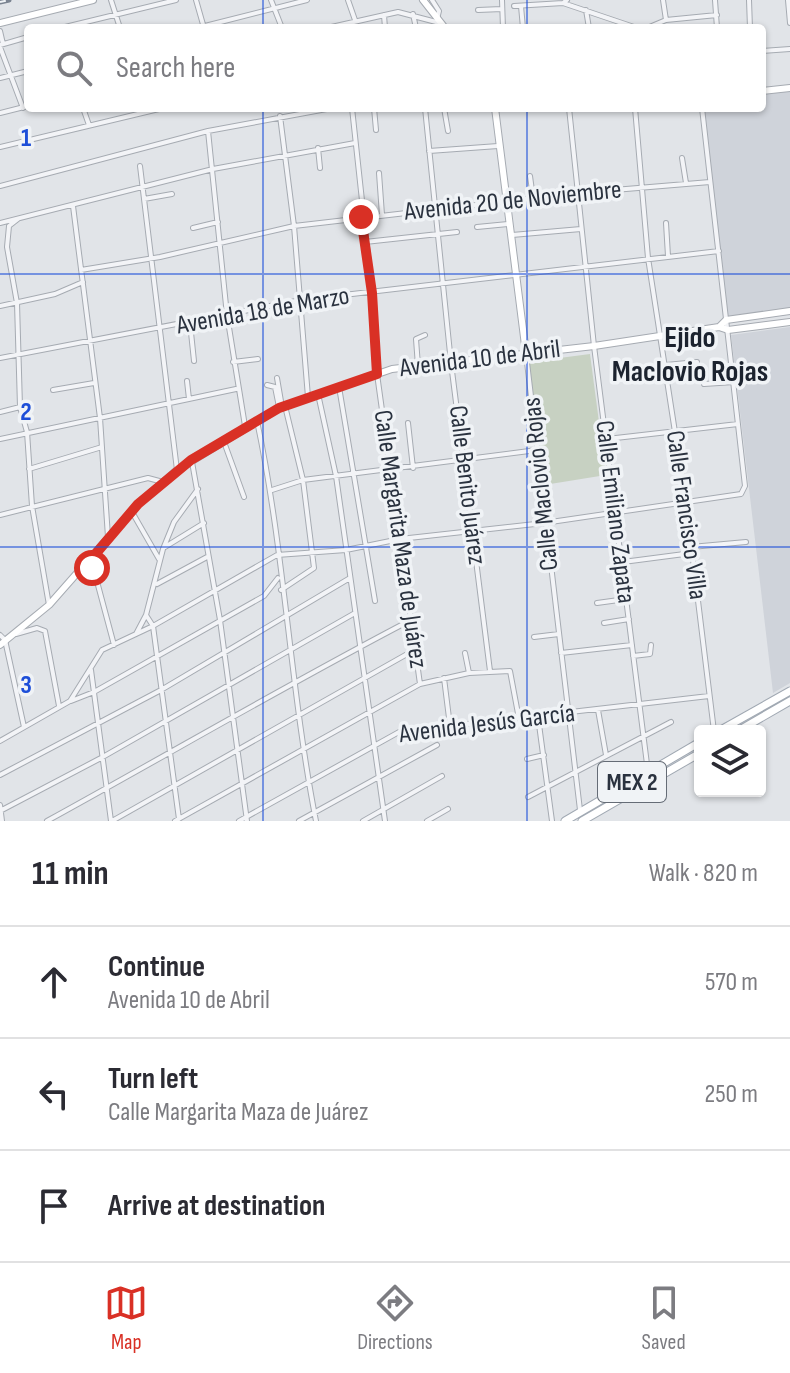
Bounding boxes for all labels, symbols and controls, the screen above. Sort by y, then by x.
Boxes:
search box [24,24,766,112]
icon: search [52,46,96,90]
text: Search here [116,50,235,86]
text: 1 [21,123,31,154]
street label: Avenida 20 de Noviembre [402,174,623,228]
route end [343,199,379,235]
street label: Avenida 18 de Marzo [173,281,352,342]
district label: Ejido Maclovio Rojas [612,320,768,390]
street label: Avenida 10 de Abril [397,334,562,384]
street label: Calle Maclovio Rojas [516,396,566,572]
text: 2 [20,397,32,428]
street label: Calle Benito Juárez [442,404,492,566]
street label: Calle Margarita Maza de Juárez [367,408,433,670]
street label: Calle Emiliano Zapata [588,419,642,605]
street label: Calle Francisco Villa [659,428,713,602]
route start [74,550,110,586]
text: 3 [20,670,32,701]
street label: Avenida Jesús García [396,698,577,750]
map controls [694,725,766,797]
button: layers [694,725,766,797]
road number: MEX 2 [598,762,666,802]
text: 11 min [32,853,109,894]
text: Walk · 820 m [649,858,758,889]
text: Continue [108,949,205,985]
icon: ahead [32,960,76,1004]
text: 570 m [705,967,758,998]
text: Avenida 10 de Abril [108,985,270,1016]
text: Turn left [108,1061,198,1097]
icon: left [32,1072,76,1116]
text: 250 m [704,1079,758,1110]
text: Calle Margarita Maza de Juárez [108,1097,368,1128]
icon: arrive [32,1184,76,1228]
text: Arrive at destination [108,1188,325,1224]
tab: Map [104,1281,148,1356]
tab: Directions [357,1281,433,1356]
tab: Saved [642,1281,686,1356]

